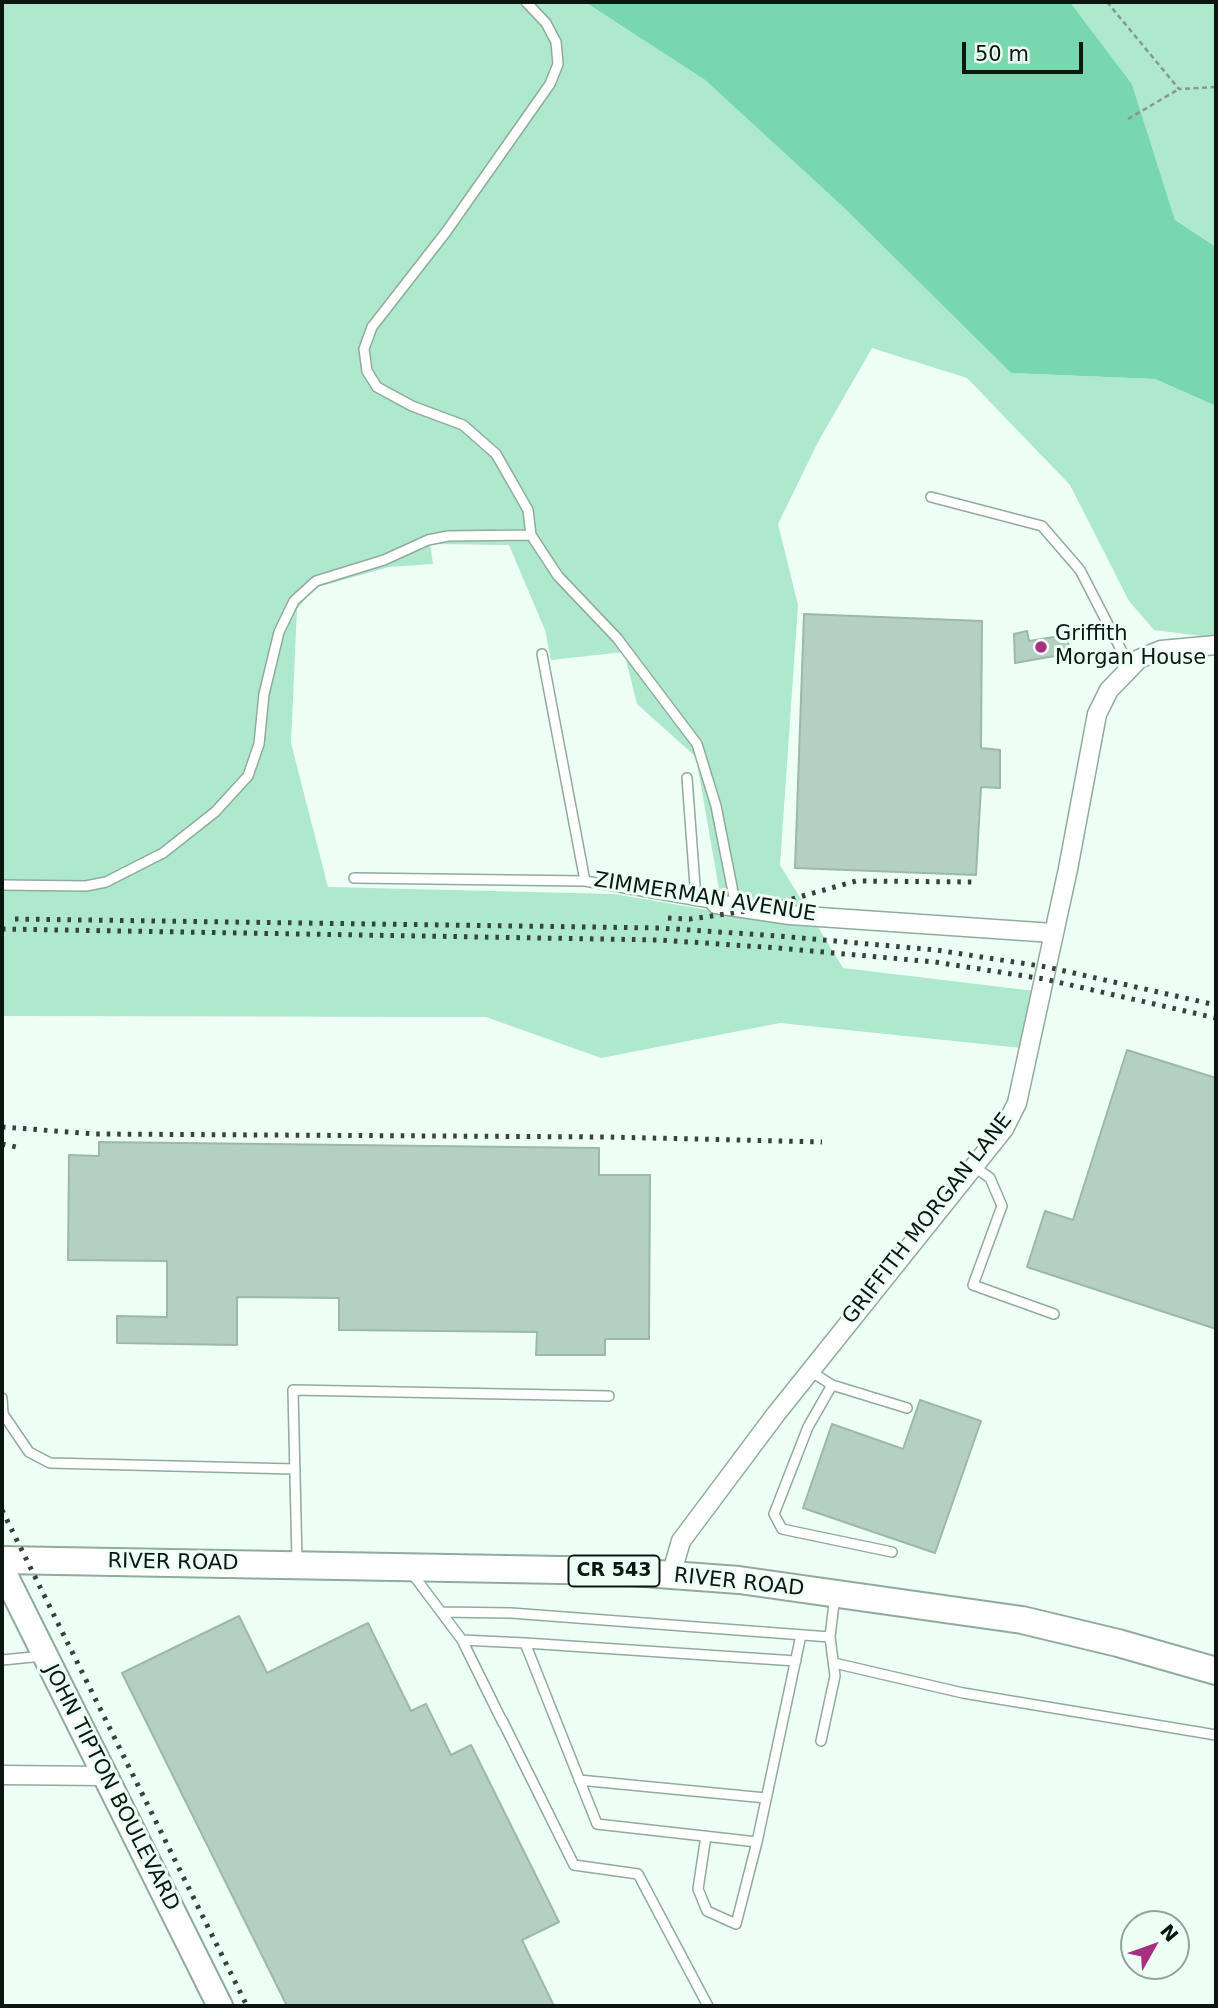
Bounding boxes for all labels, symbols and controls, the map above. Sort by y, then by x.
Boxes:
scale bar [966,28,1087,72]
text: 50 m [975,42,1029,66]
place label: Griffith Morgan House [1055,622,1206,672]
marker: Griffith Morgan House [1033,639,1049,655]
street label: ZIMMERMAN AVENUE [592,868,818,928]
street label: GRIFFITH MORGAN LANE [838,1109,1018,1329]
street label: RIVER ROAD [107,1549,239,1577]
road number: CR 543 [568,1555,660,1586]
street label: RIVER ROAD [673,1564,805,1602]
street label: JOHN TIPTON BOULEVARD [38,1660,184,1916]
north arrow [1120,1910,1190,1980]
text: N [1156,1920,1183,1946]

